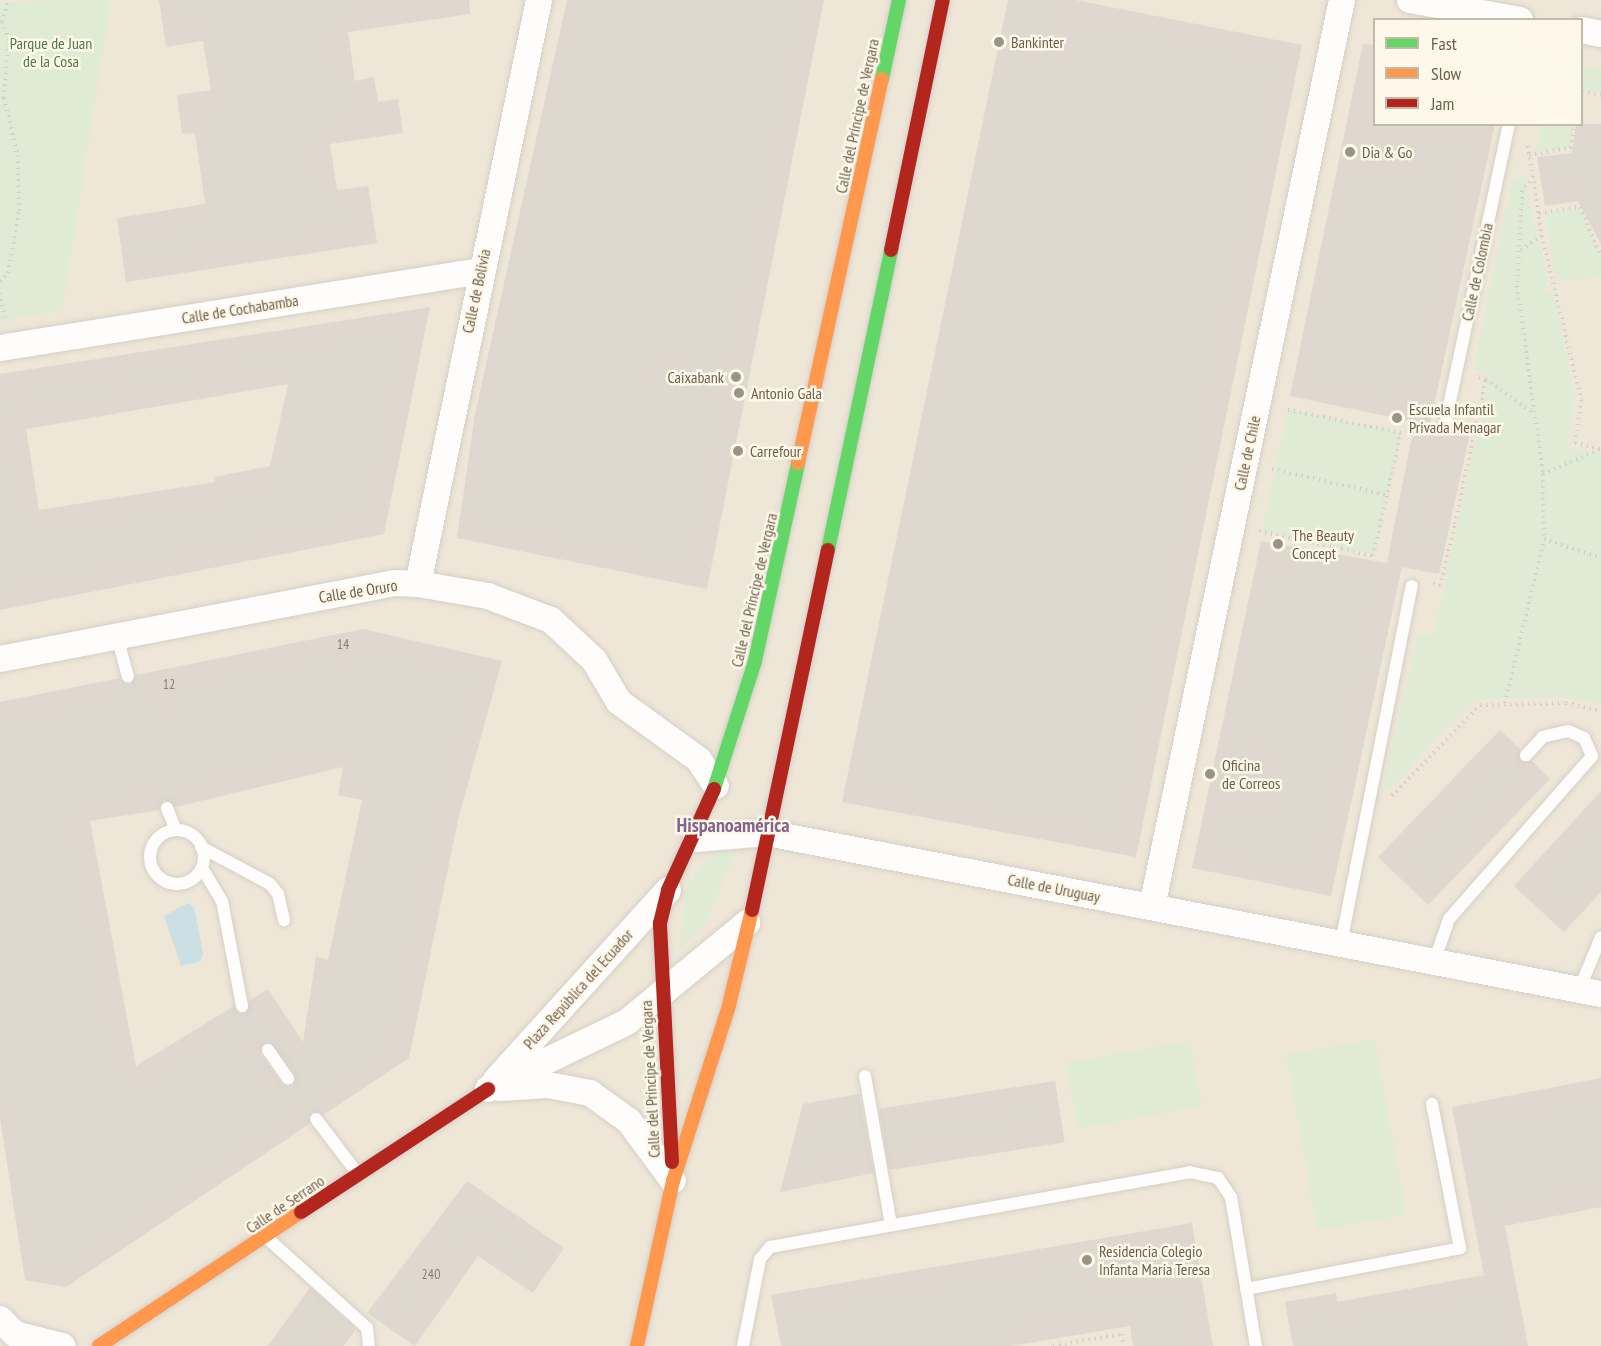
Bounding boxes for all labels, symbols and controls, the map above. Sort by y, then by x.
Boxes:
legend [1373,18,1583,126]
place label: Bankinter [1011,32,1064,52]
text: Fast [1431,32,1457,55]
park label: Parque de Juan de la Cosa [10,33,92,71]
marker: Bankinter [992,35,1006,49]
street label: Calle del Príncipe de Vergara [831,37,883,195]
text: Slow [1431,62,1461,85]
text: Jam [1431,92,1454,115]
place label: Dia & Go [1362,142,1412,162]
marker: Dia & Go [1343,145,1357,159]
street label: Calle de Colombia [1457,221,1497,323]
street label: Calle de Bolivia [458,247,494,335]
street label: Calle de Cochabamba [180,290,300,328]
place label: Caixabank [667,367,724,387]
marker: Caixabank [729,370,743,384]
place label: Antonio Gala [751,383,822,403]
marker: Antonio Gala [732,386,746,400]
place label: Escuela Infantil Privada Menagar [1409,399,1501,437]
marker: Escuela Infantil Privada Menagar [1390,411,1404,425]
street label: Calle de Chile [1230,414,1264,492]
place label: Carrefour [750,441,801,461]
marker: Carrefour [731,444,745,458]
street label: Calle del Príncipe de Vergara [727,511,781,669]
place label: The Beauty Concept [1292,525,1354,563]
marker: The Beauty Concept [1269,535,1287,553]
street label: Calle de Oruro [317,575,399,607]
house number: 14 [337,636,349,652]
house number: 12 [163,676,175,692]
place label: Oficina de Correos [1222,755,1280,793]
marker: Oficina de Correos [1203,767,1217,781]
district label: Hispanoamérica [677,813,789,837]
street label: Calle de Uruguay [1006,870,1102,906]
street label: Plaza República del Ecuador [519,925,637,1053]
street label: Calle del Príncipe de Vergara [636,1000,664,1158]
street label: Calle de Serrano [242,1171,328,1237]
place label: Residencia Colegio Infanta María Teresa [1099,1241,1211,1279]
marker: Residencia Colegio Infanta María Teresa [1080,1253,1094,1267]
house number: 240 [422,1266,440,1282]

